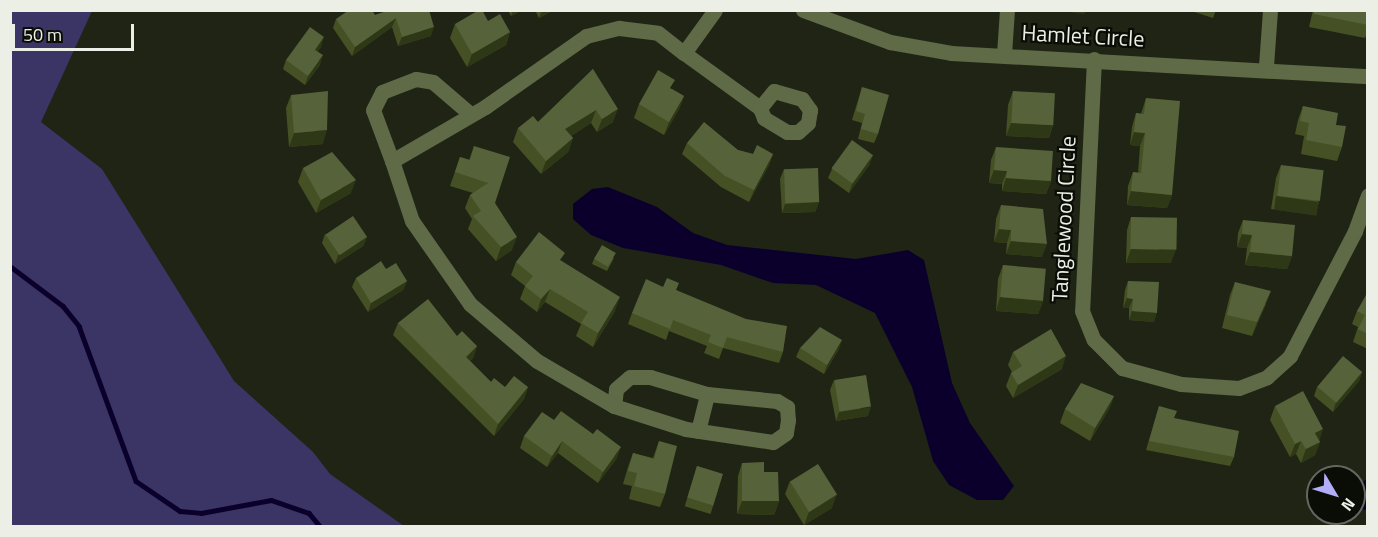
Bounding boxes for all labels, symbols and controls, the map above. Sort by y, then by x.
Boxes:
scale bar [15,12,136,50]
street label: Hamlet Circle [1021,20,1145,52]
text: 50 m [23,21,62,48]
street label: Tanglewood Circle [1046,135,1082,303]
north arrow [1306,465,1366,525]
text: N [1336,493,1361,517]

